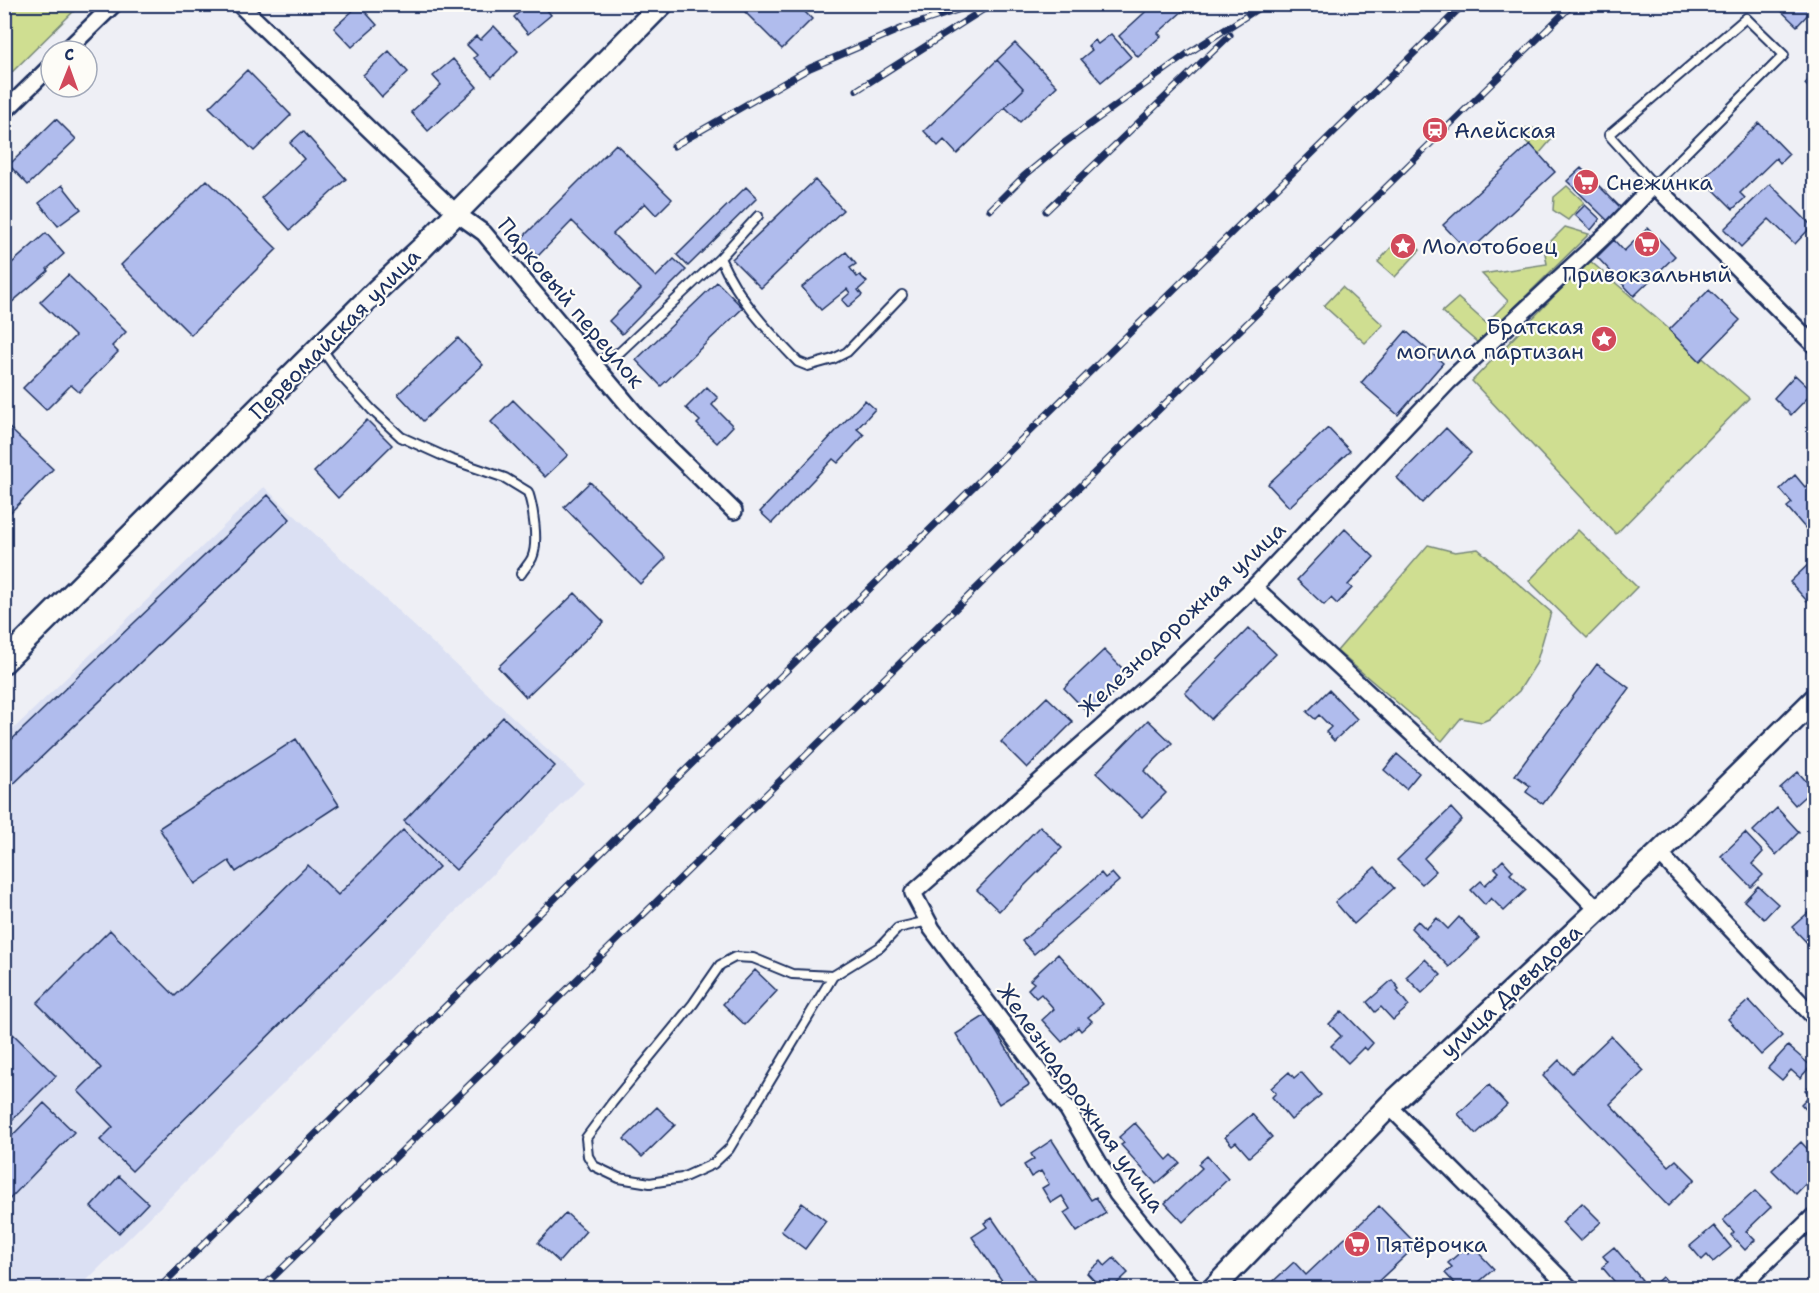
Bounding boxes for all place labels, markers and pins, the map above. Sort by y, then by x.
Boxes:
station icon: Алейская [1420,115,1450,145]
place label: Алейская [1454,116,1556,145]
supermarket icon: Снежинка [1571,167,1601,197]
place label: Снежинка [1606,168,1713,197]
supermarket icon: Привокзальный [1632,229,1662,259]
place icon: Молотобоец [1388,231,1418,261]
place label: Молотобоец [1422,232,1558,261]
place label: Привокзальный [1562,260,1732,289]
place label: Братская могила партизан [1396,312,1584,366]
place icon: Братская могила партизан [1589,324,1619,354]
supermarket icon: Пятёрочка [1342,1229,1372,1259]
place label: Пятёрочка [1376,1230,1488,1259]

